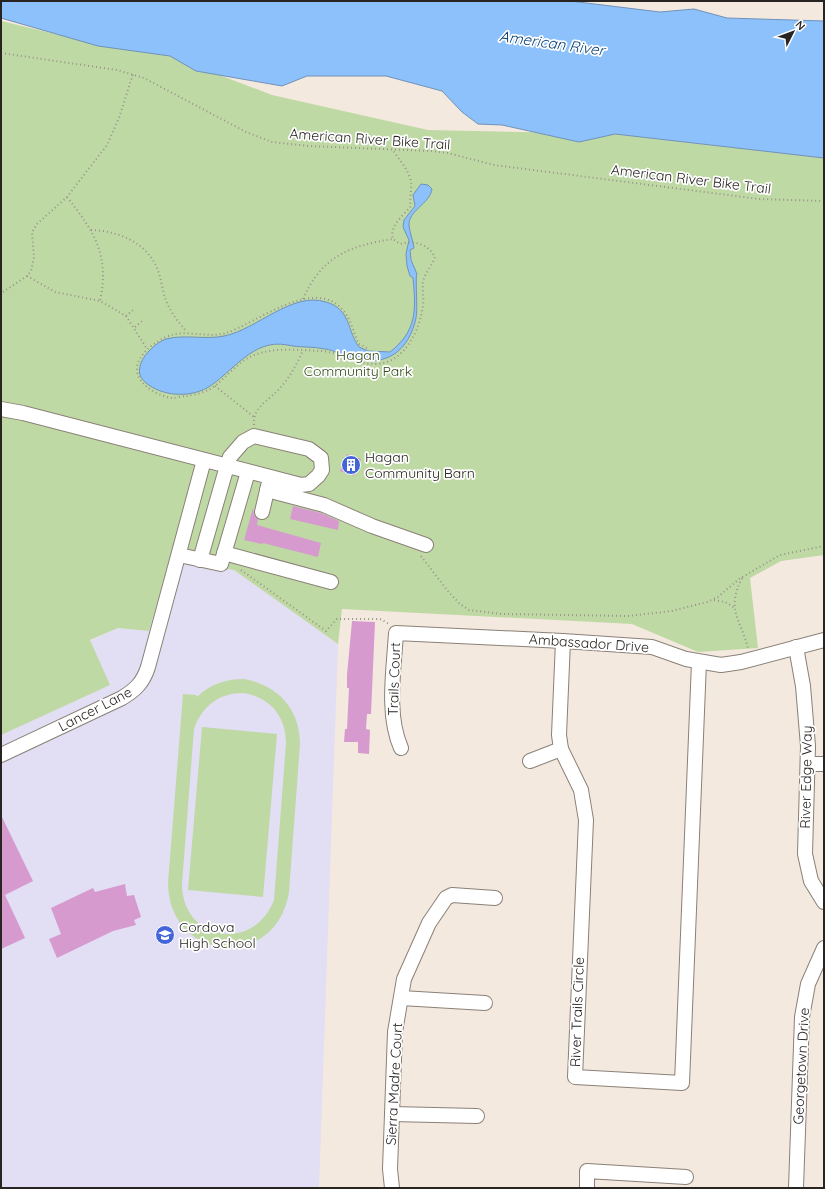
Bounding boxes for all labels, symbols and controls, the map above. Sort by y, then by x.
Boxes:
north arrow [773,12,813,52]
text: N [793,18,808,33]
water label: American River [498,26,608,60]
street label: American River Bike Trail [289,124,451,154]
street label: American River Bike Trail [610,160,772,198]
park label: Hagan Community Park [304,346,412,380]
place label: Hagan Community Barn [365,448,475,482]
building icon: Hagan Community Barn [340,454,362,476]
street label: Ambassador Drive [528,630,650,656]
street label: Trails Court [384,642,404,716]
street label: Lancer Lane [55,683,135,735]
street label: River Edge Way [796,725,816,829]
place label: Cordova High School [179,918,256,952]
school or university icon: Cordova High School [154,924,176,946]
street label: River Trails Circle [566,957,588,1067]
street label: Georgetown Drive [789,1007,813,1125]
street label: Sierra Madre Court [382,1022,406,1146]

